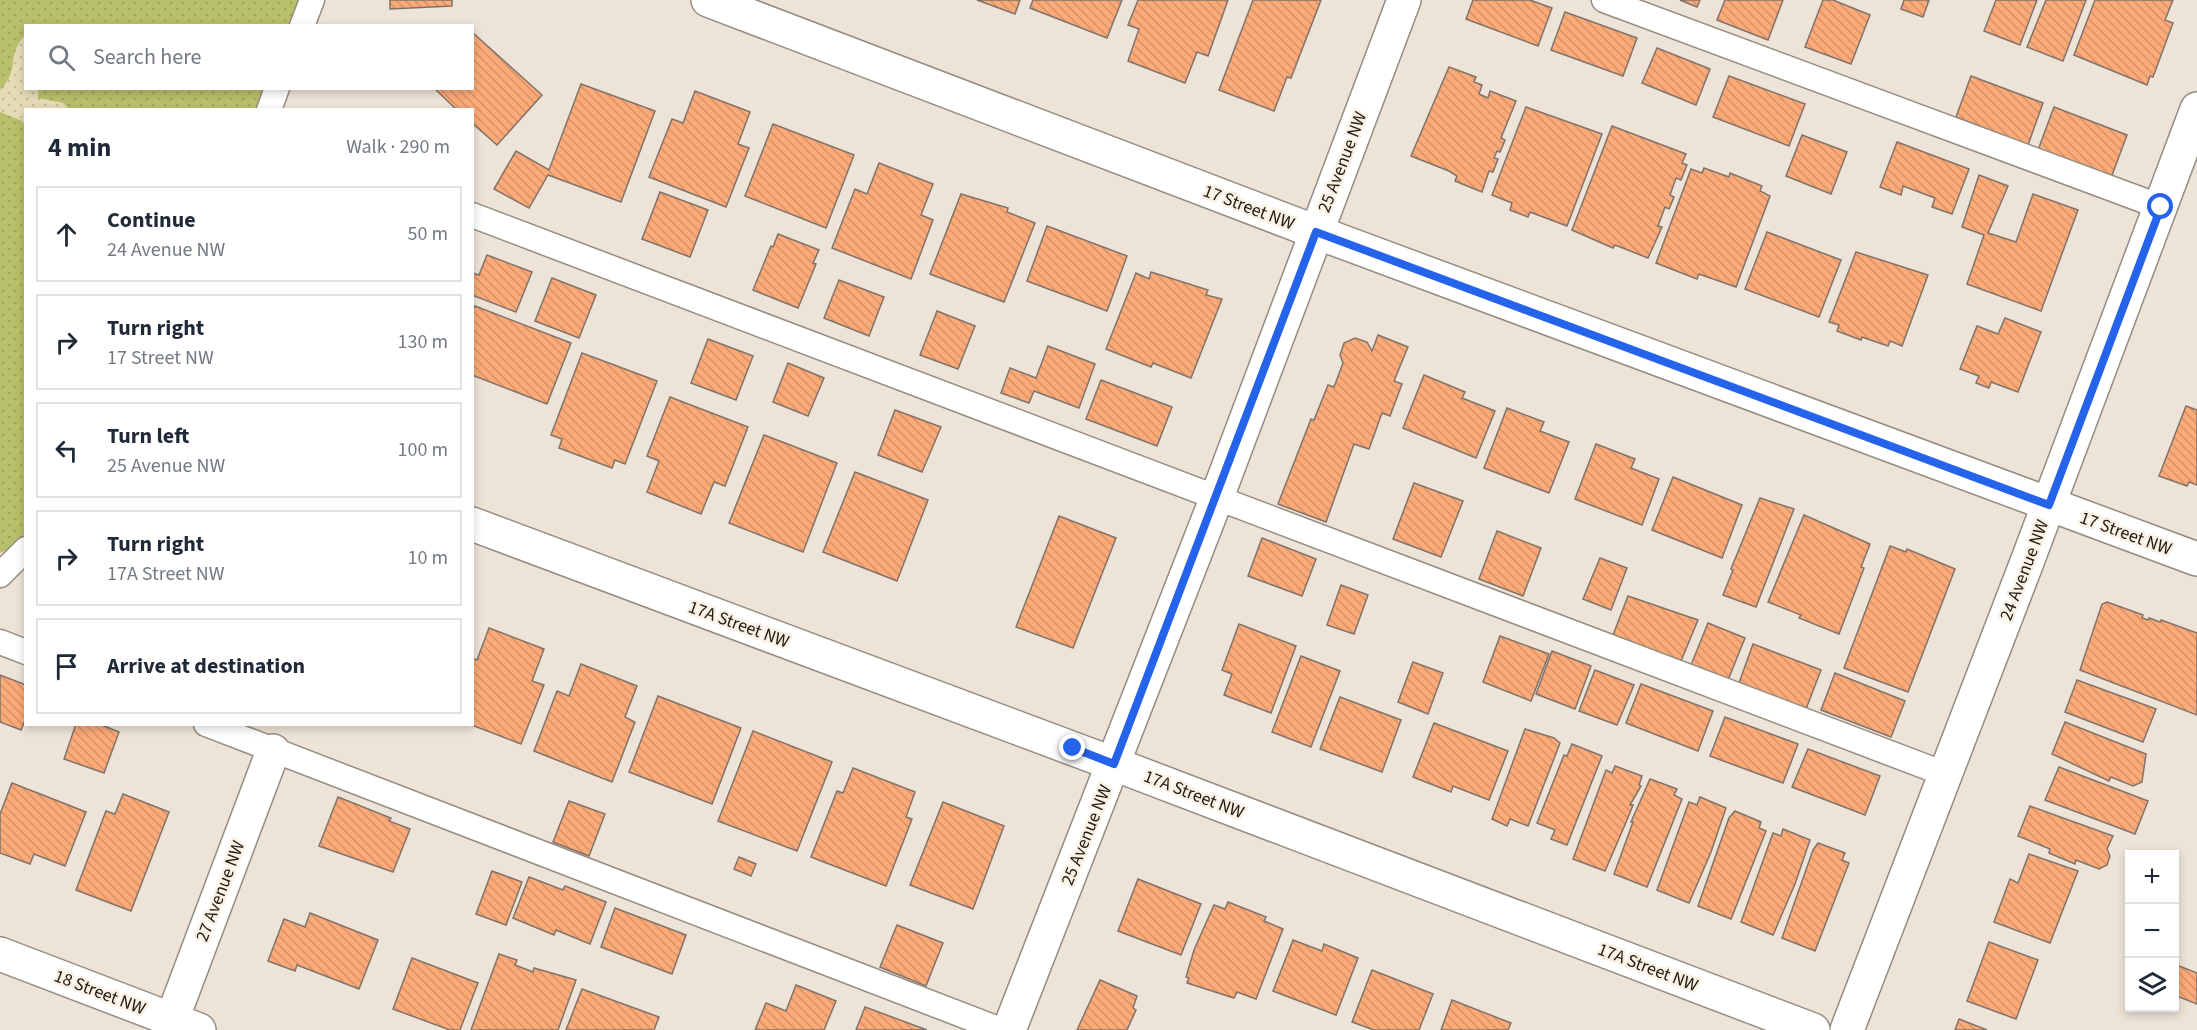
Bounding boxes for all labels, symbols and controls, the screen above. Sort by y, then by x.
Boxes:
search box [24,24,474,90]
icon: search [45,41,78,74]
text: Search here [93,41,201,73]
street label: 25 Avenue NW [1312,108,1373,216]
text: 4 min [48,129,111,166]
text: Walk · 290 m [346,133,450,161]
street label: 17 Street NW [1200,179,1298,236]
route start [2147,193,2173,219]
text: Continue [107,204,196,236]
icon: ahead [50,218,83,251]
text: 50 m [408,220,448,248]
text: 24 Avenue NW [107,236,225,264]
text: Turn right [107,312,204,344]
icon: right [50,326,83,359]
text: 130 m [398,328,448,356]
text: 17 Street NW [107,344,214,372]
text: Turn left [107,420,189,452]
icon: left [50,434,83,467]
text: 100 m [398,436,448,464]
text: 25 Avenue NW [107,452,225,480]
street label: 17 Street NW [2076,505,2175,562]
street label: 24 Avenue NW [1994,516,2055,624]
text: Turn right [107,528,204,560]
icon: right [50,542,83,575]
text: 10 m [408,544,448,572]
text: 17A Street NW [107,560,225,588]
street label: 17A Street NW [685,595,793,654]
icon: arrive [50,650,83,683]
text: Arrive at destination [107,650,305,682]
route end [1059,734,1085,760]
street label: 17A Street NW [1140,764,1248,825]
street label: 25 Avenue NW [1055,781,1118,889]
street label: 27 Avenue NW [190,837,251,945]
map controls [2125,850,2179,1012]
button: + [2125,850,2179,904]
button: − [2125,904,2179,958]
street label: 17A Street NW [1594,937,1702,998]
button: layers [2125,958,2179,1012]
street label: 18 Street NW [51,964,149,1021]

